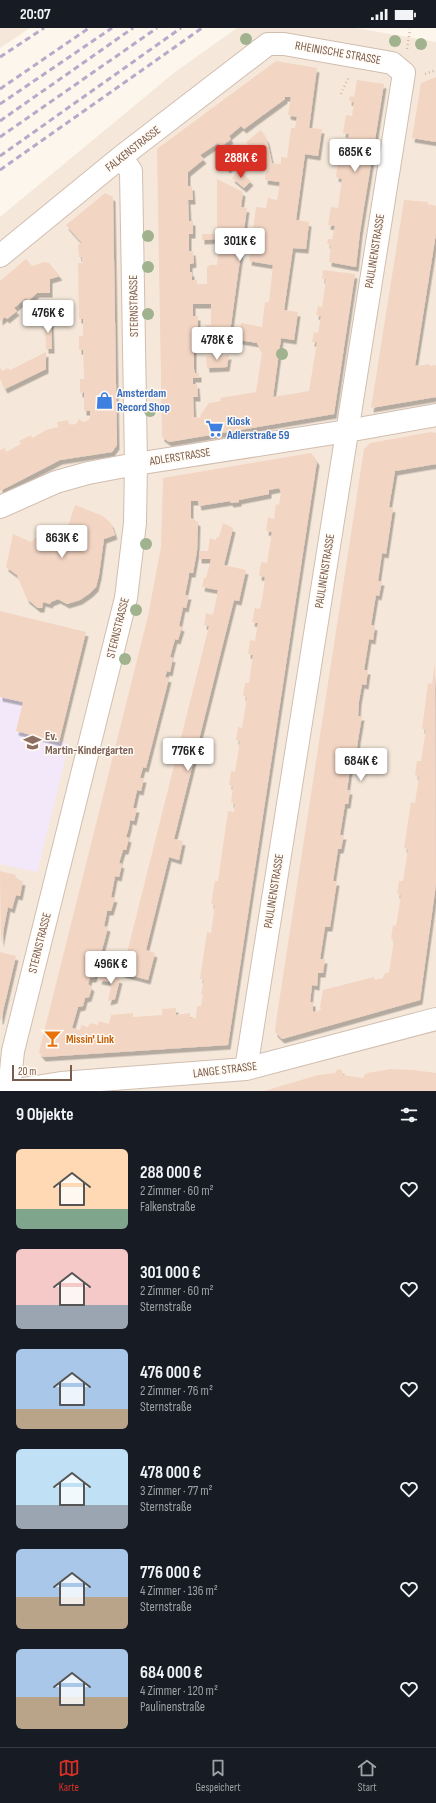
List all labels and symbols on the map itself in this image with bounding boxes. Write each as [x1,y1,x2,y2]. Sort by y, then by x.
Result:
street label: RHEINISCHE STRASSE [294,38,382,68]
street label: FALKENSTRASSE [102,123,164,175]
pin: 685K € [322,139,388,173]
pin: 288K € [208,145,274,179]
street label: PAULINENSTRASSE [362,213,388,289]
pin: 301K € [207,228,273,262]
street label: STERNSTRASSE [126,275,142,337]
pin: 476K € [15,300,81,334]
pin: 478K € [184,327,250,361]
place label: Amsterdam Record Shop [116,386,170,415]
shop icon: Amsterdam Record Shop [94,390,114,410]
place label: Kiosk Adlerstraße 59 [226,414,290,443]
supermarket icon: Kiosk Adlerstraße 59 [204,418,224,438]
street label: ADLERSTRASSE [147,445,212,469]
pin: 863K € [29,525,95,559]
street label: PAULINENSTRASSE [312,533,338,609]
street label: STERNSTRASSE [103,596,133,660]
place label: Ev. Martin-Kindergarten [45,729,133,758]
school or university icon: Ev. Martin-Kindergarten [22,733,42,753]
pin: 776K € [155,738,221,772]
pin: 684K € [328,748,394,782]
street label: PAULINENSTRASSE [261,853,287,929]
street label: STERNSTRASSE [25,911,55,975]
pin: 496K € [78,951,144,985]
bar icon: Missin' Link [43,1029,63,1049]
place label: Missin' Link [66,1032,114,1047]
street label: LANGE STRASSE [192,1059,258,1081]
scale bar [12,1063,72,1082]

